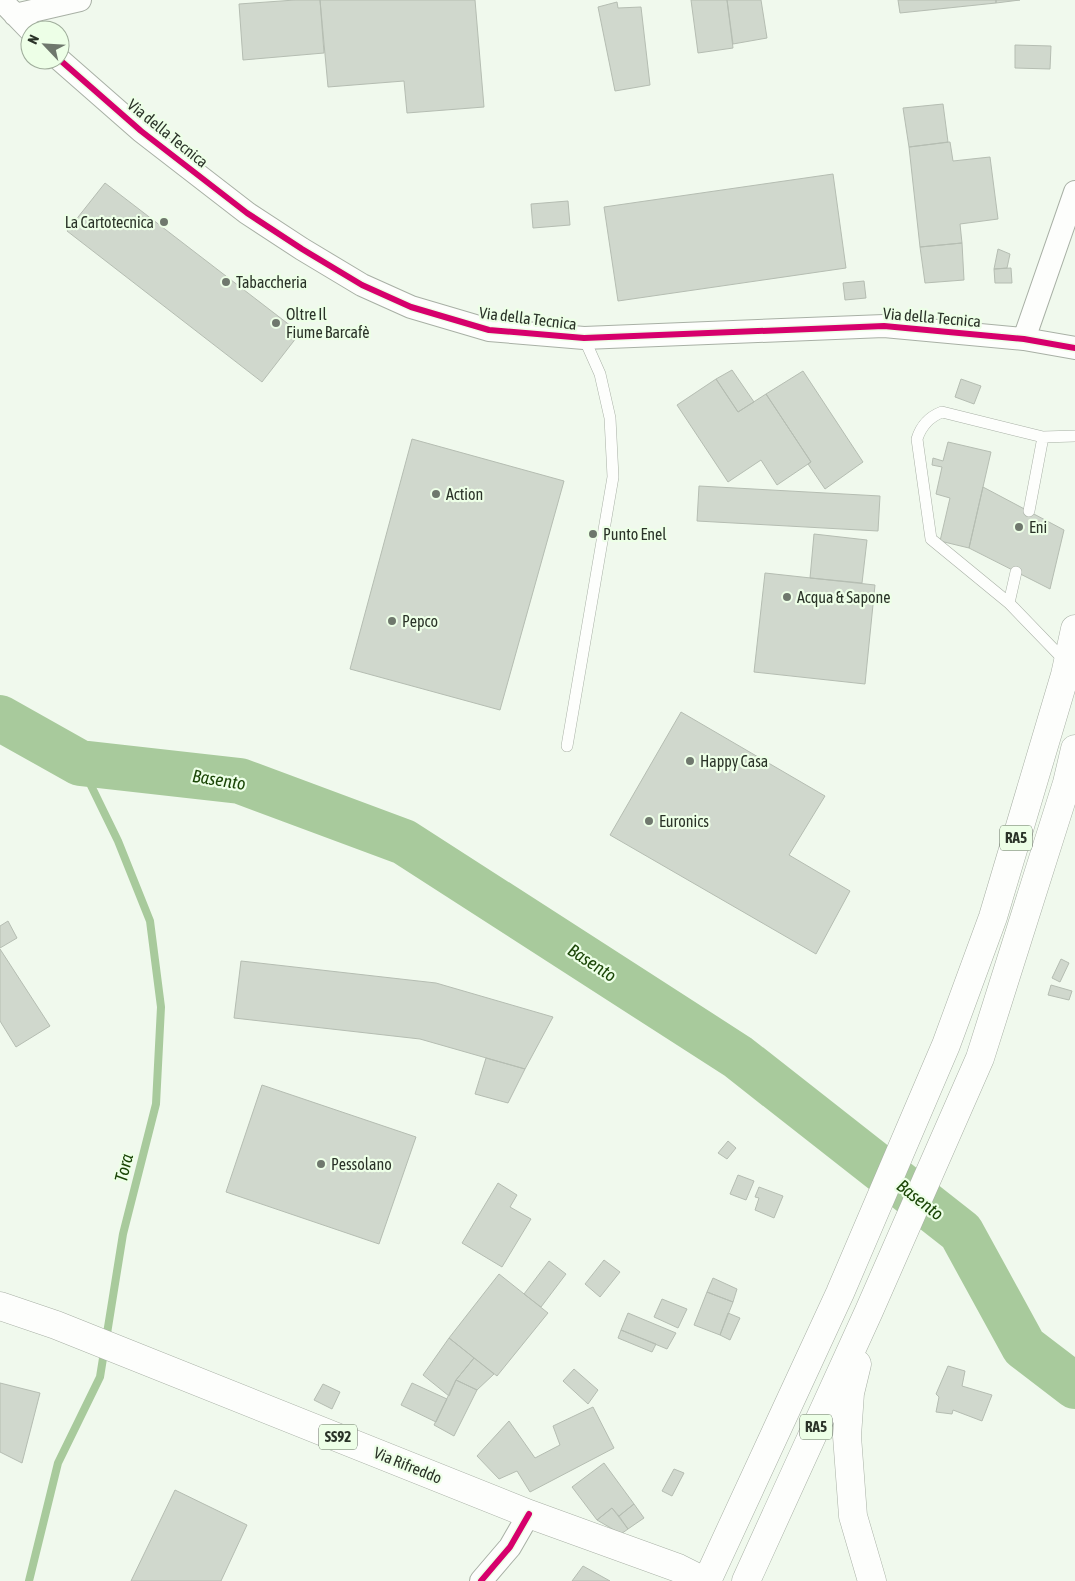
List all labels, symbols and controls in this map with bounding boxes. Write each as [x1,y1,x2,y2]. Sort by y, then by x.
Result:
north arrow [20,20,70,70]
text: N [24,32,42,47]
street label: Via della Tecnica [124,95,212,171]
place label: La Cartotecnica [65,213,154,231]
marker: La Cartotecnica [158,216,170,228]
place label: Tabaccheria [236,273,307,291]
marker: Tabaccheria [220,276,232,288]
street label: Via della Tecnica [478,303,578,333]
street label: Via della Tecnica [882,304,982,330]
place label: Oltre Il Fiume Barcafè [286,305,370,341]
marker: Oltre Il Fiume Barcafè [270,317,282,329]
place label: Action [446,485,483,503]
marker: Action [430,488,442,500]
place label: Eni [1029,518,1047,536]
marker: Eni [1013,521,1025,533]
place label: Punto Enel [603,525,667,543]
marker: Punto Enel [587,528,599,540]
place label: Acqua & Sapone [797,588,891,607]
marker: Acqua & Sapone [781,591,793,603]
place label: Pepco [402,612,438,631]
marker: Pepco [386,615,398,627]
place label: Happy Casa [700,752,768,771]
marker: Happy Casa [684,755,696,767]
water label: Basento [191,765,247,794]
place label: Euronics [659,812,709,830]
marker: Euronics [643,815,655,827]
road number: RA5 [1000,826,1032,850]
water label: Basento [564,939,620,986]
water label: Tora [110,1151,137,1184]
place label: Pessolano [331,1155,392,1173]
marker: Pessolano [315,1158,327,1170]
water label: Basento [893,1175,948,1224]
road number: RA5 [800,1414,832,1440]
road number: SS92 [319,1424,357,1450]
street label: Via Rifreddo [371,1443,445,1487]

